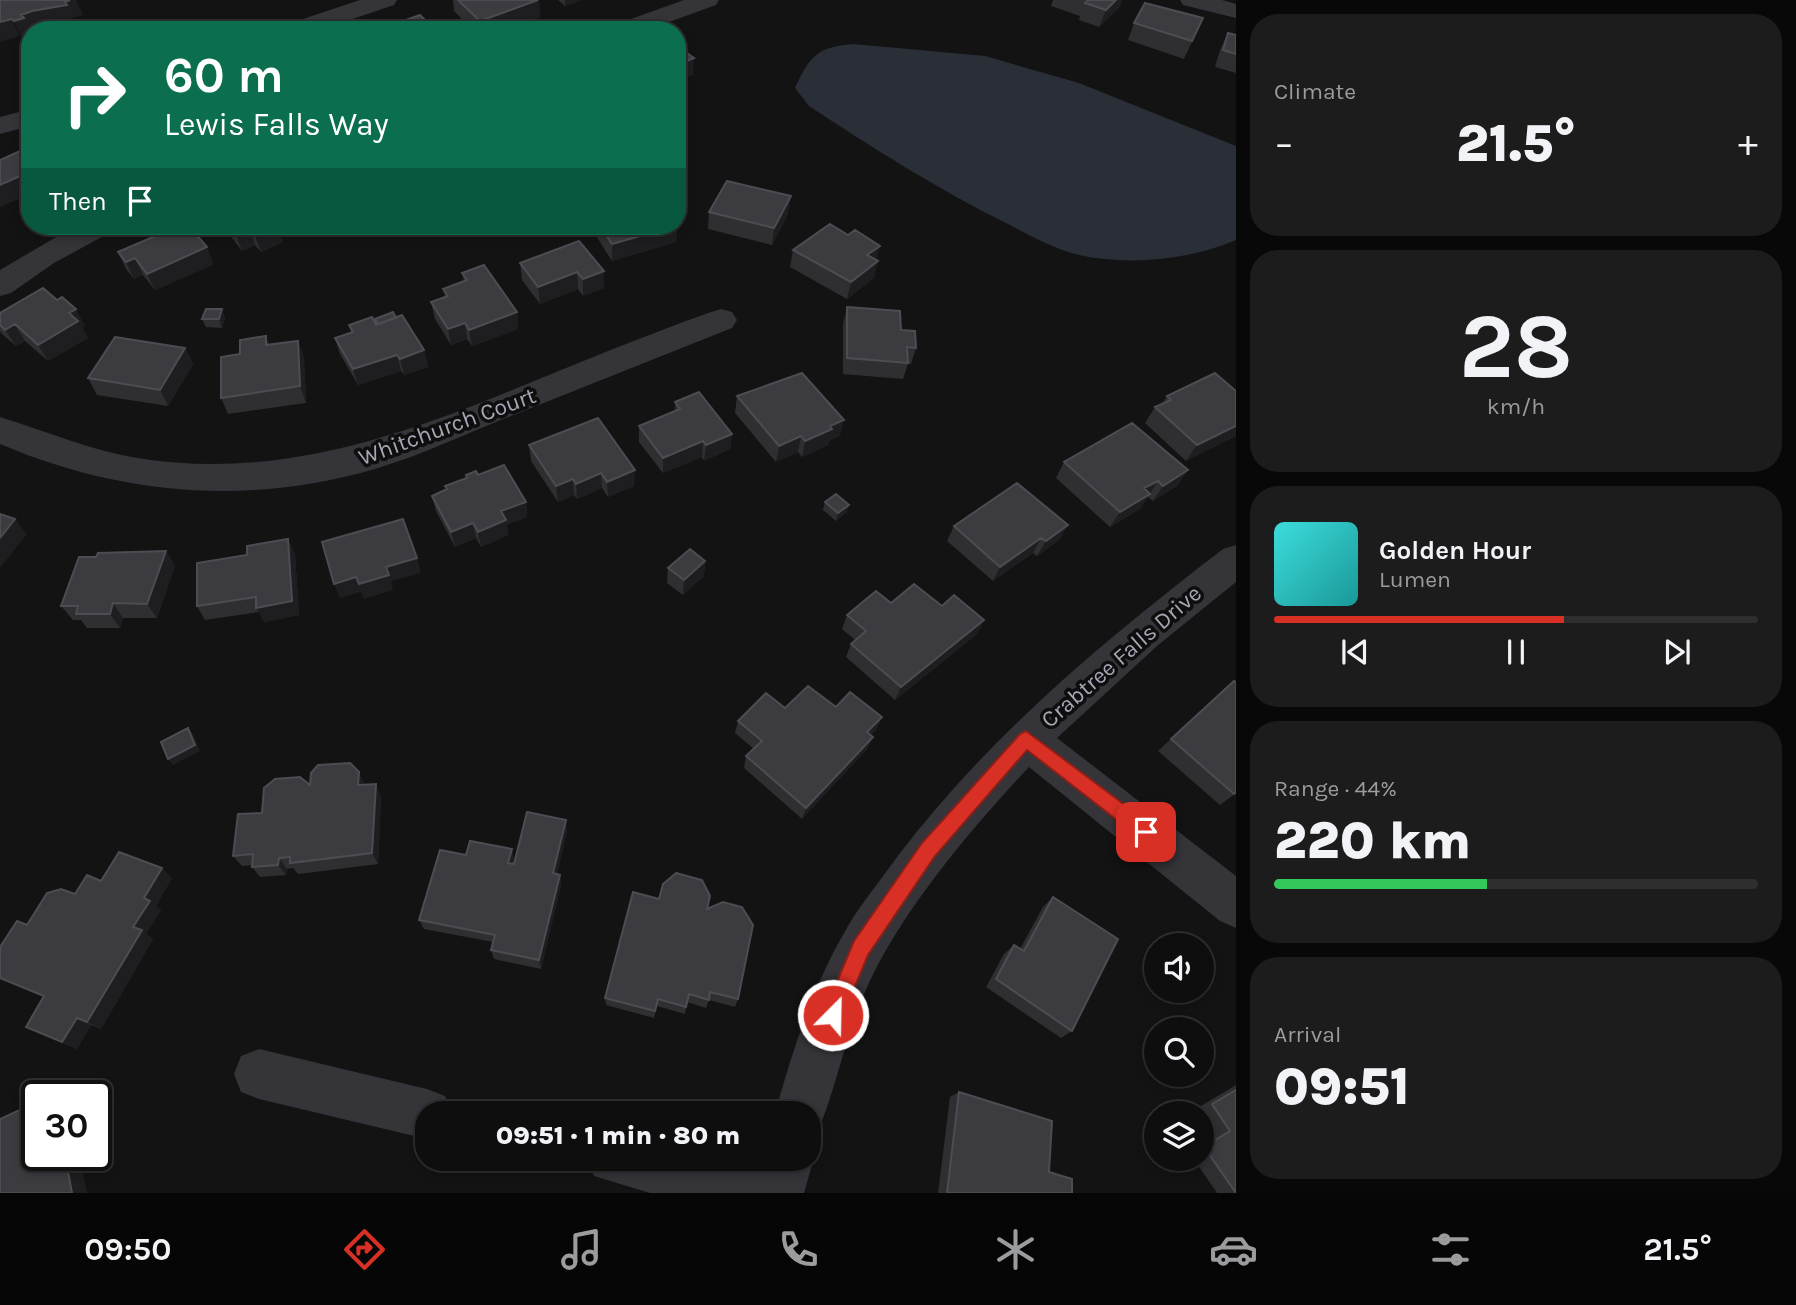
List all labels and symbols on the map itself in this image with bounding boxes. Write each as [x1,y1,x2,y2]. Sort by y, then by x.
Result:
street label: Whitchurch Court [355,382,540,471]
street label: Crabtree Falls Drive [1036,580,1207,733]
pin [1116,802,1176,862]
position arrow [796,978,870,1052]
speed limit sign: 30 [21,1080,112,1171]

